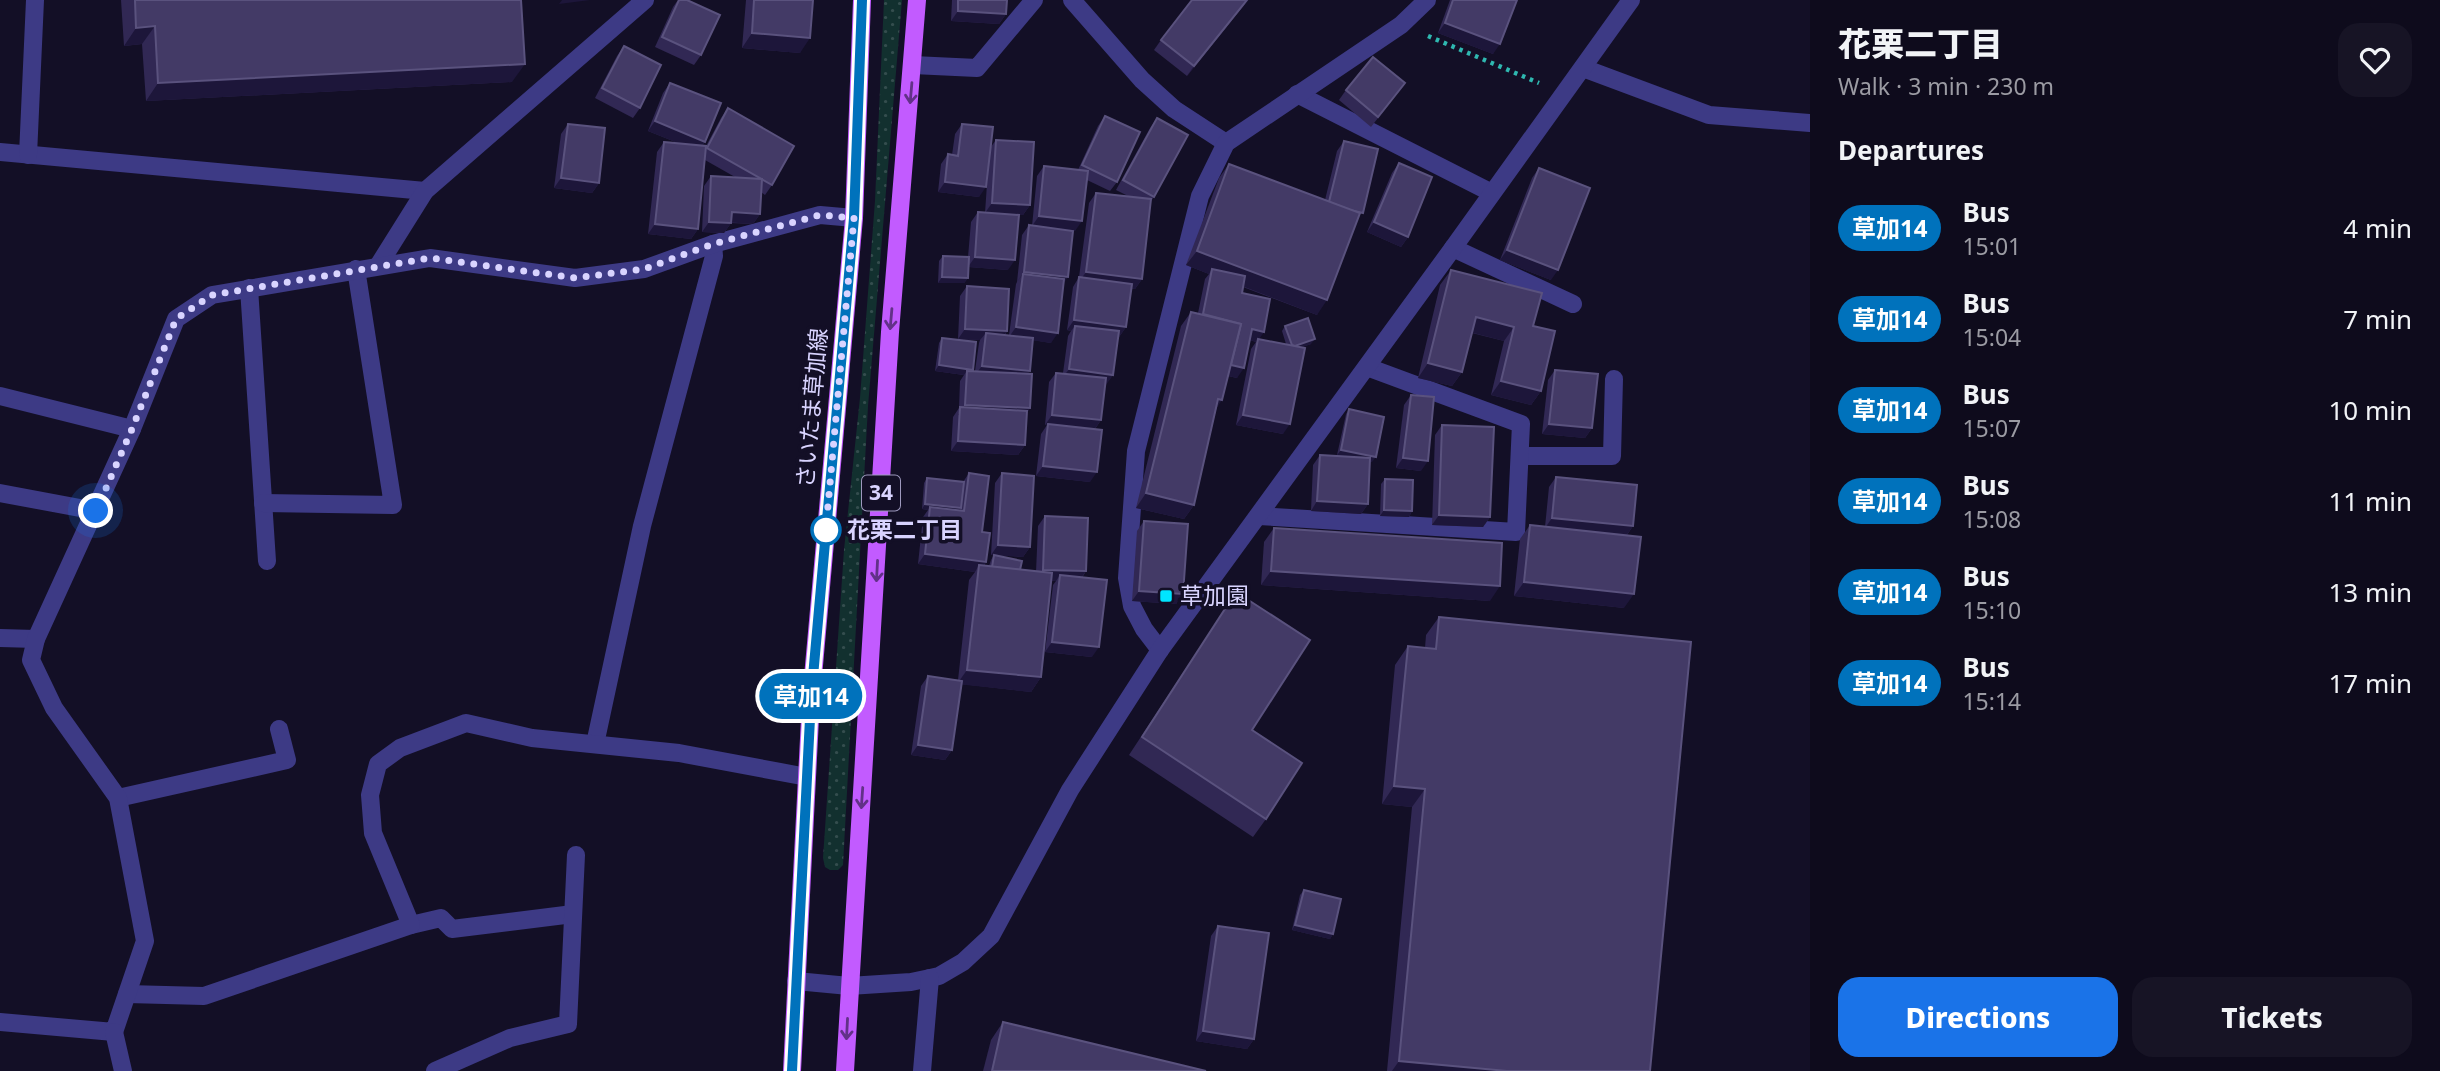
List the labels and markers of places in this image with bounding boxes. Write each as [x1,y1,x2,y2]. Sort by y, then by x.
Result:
place label: 花栗二丁目 [847,513,962,545]
marker: 花栗二丁目 [811,515,841,545]
place label: 草加園 [1180,579,1249,611]
marker: 草加園 [1158,588,1174,604]

